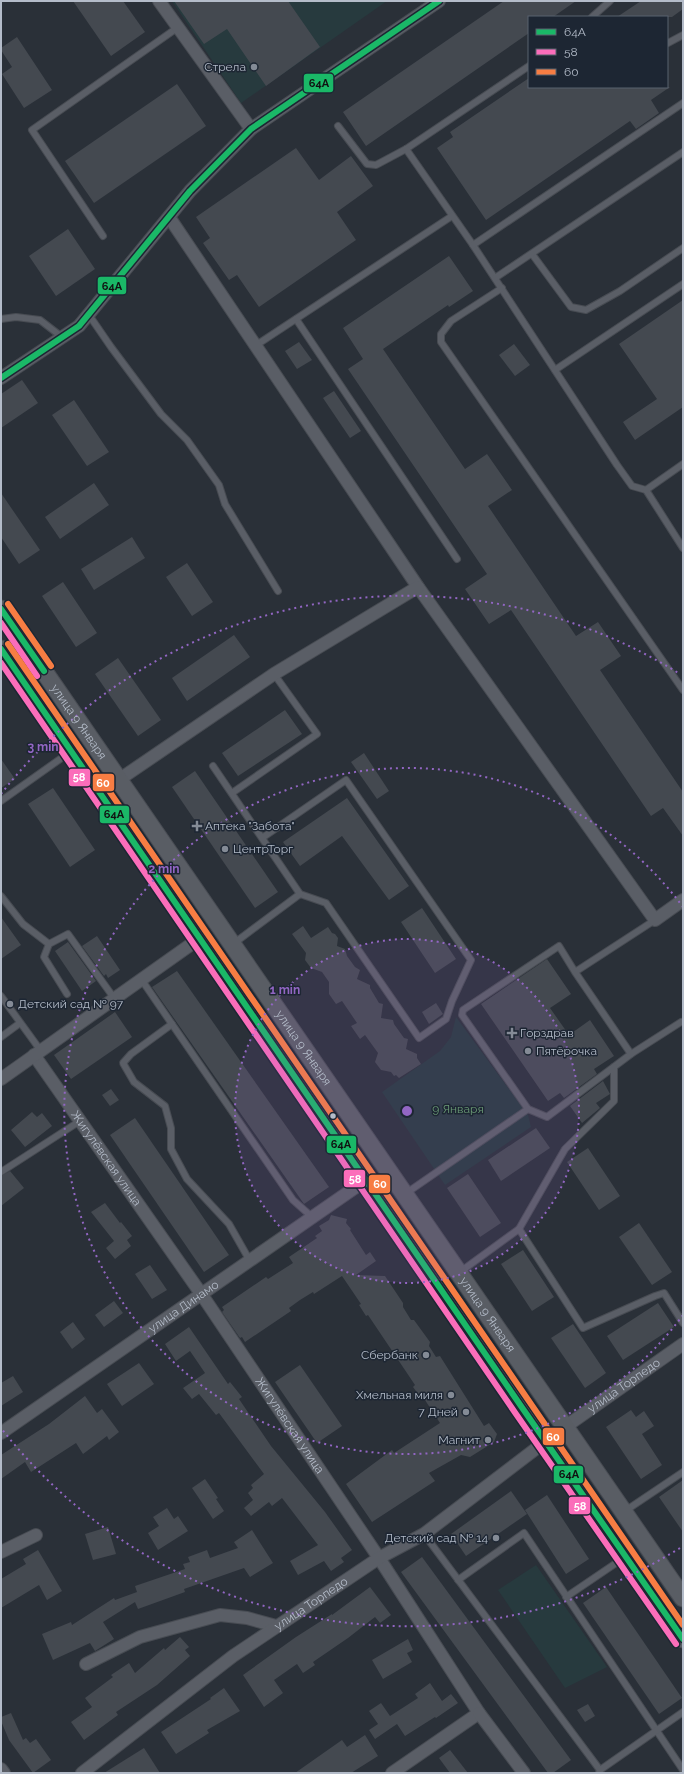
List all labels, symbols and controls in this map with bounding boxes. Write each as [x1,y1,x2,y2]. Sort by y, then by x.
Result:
legend [528,16,668,88]
text: 64А [564,25,586,39]
text: 58 [564,45,578,59]
place label: Стрела [204,60,246,74]
marker: Стрела [249,62,259,72]
text: 60 [564,65,579,79]
line badge: 64А [303,73,334,93]
text: 64А [309,77,330,90]
line badge: 64А [97,276,127,295]
text: 64А [102,280,123,293]
street label: улица 9 Января [48,681,110,762]
text: 3 min [27,740,59,754]
line badge: 58 [68,768,91,787]
text: 58 [73,771,86,784]
line badge: 60 [92,773,115,792]
text: 60 [96,777,110,790]
line badge: 64А [99,805,130,824]
text: 64А [104,808,125,821]
place label: Аптека "Забота" [205,819,295,833]
marker: Аптека "Забота" [192,821,202,831]
place label: ЦентрТорг [233,842,293,856]
marker: ЦентрТорг [220,844,230,854]
text: 2 min [148,862,180,876]
text: 1 min [270,983,300,997]
place label: Детский сад № 97 [18,997,124,1011]
marker: Детский сад № 97 [5,999,15,1009]
street label: улица 9 Января [273,1007,334,1088]
place label: Горздрав [520,1026,574,1040]
marker: Горздрав [507,1028,517,1038]
place label: Пятёрочка [536,1044,597,1058]
marker: Пятёрочка [523,1046,533,1056]
park label: 9 Января [432,1102,484,1116]
centre of rings [400,1104,414,1118]
street label: Жигулёвская улица [68,1108,144,1209]
unlabelled marker [328,1111,338,1121]
line badge: 64А [326,1135,357,1154]
text: 64А [331,1138,352,1151]
line badge: 58 [343,1169,366,1188]
text: 58 [349,1173,362,1186]
line badge: 60 [368,1174,391,1194]
text: 60 [373,1178,387,1191]
street label: улица 9 Января [457,1274,518,1355]
street label: улица Динамо [146,1277,221,1336]
place label: Сбербанк [361,1348,418,1362]
marker: Сбербанк [421,1350,431,1360]
street label: улица Торпедо [585,1355,663,1416]
street label: Жигулёвская улица [252,1375,327,1476]
place label: Хмельная миля [356,1388,443,1402]
marker: Хмельная миля [446,1390,456,1400]
place label: 7 Дней [418,1405,458,1419]
marker: 7 Дней [461,1407,471,1417]
line badge: 60 [542,1427,565,1446]
text: 60 [546,1431,560,1444]
place label: Магнит [438,1433,480,1447]
marker: Магнит [483,1435,493,1445]
line badge: 64А [553,1465,584,1484]
text: 64А [559,1468,580,1481]
line badge: 58 [568,1496,591,1515]
text: 58 [574,1500,587,1513]
place label: Детский сад № 14 [385,1531,488,1545]
marker: Детский сад № 14 [491,1533,501,1543]
street label: улица Торпедо [272,1574,350,1633]

